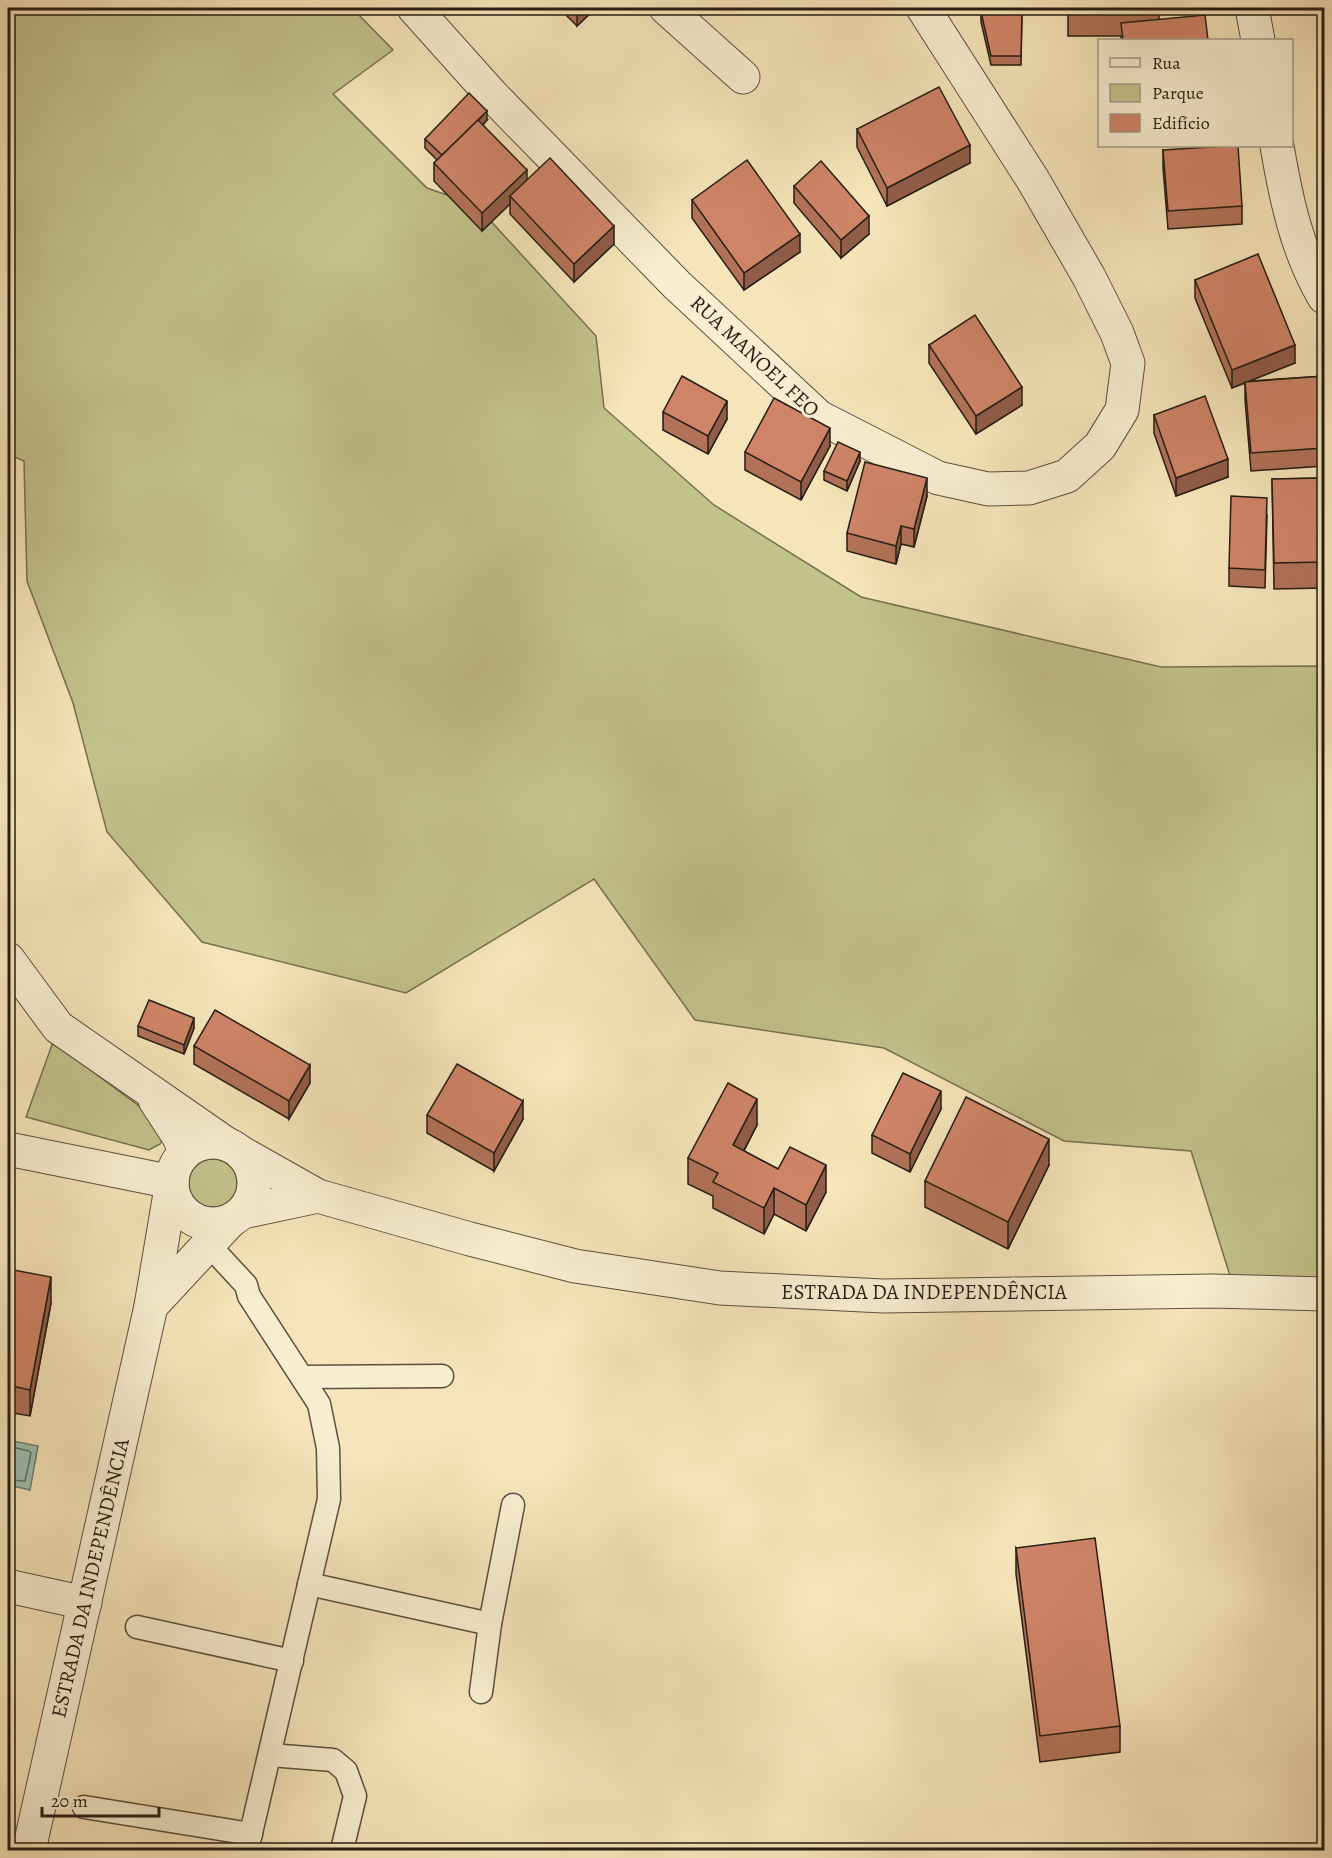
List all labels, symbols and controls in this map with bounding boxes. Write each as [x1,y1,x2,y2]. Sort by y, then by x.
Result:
legend [1098,39,1293,147]
text: Rua [1152,51,1181,75]
text: Parque [1152,81,1204,105]
text: Edifício [1152,111,1210,135]
street label: RUA MANOEL FEO [684,289,826,423]
street label: ESTRADA DA INDEPENDÊNCIA [781,1278,1068,1306]
street label: ESTRADA DA INDEPENDÊNCIA [44,1435,136,1721]
scale bar [42,1780,159,1818]
text: 20 m [51,1789,88,1813]

